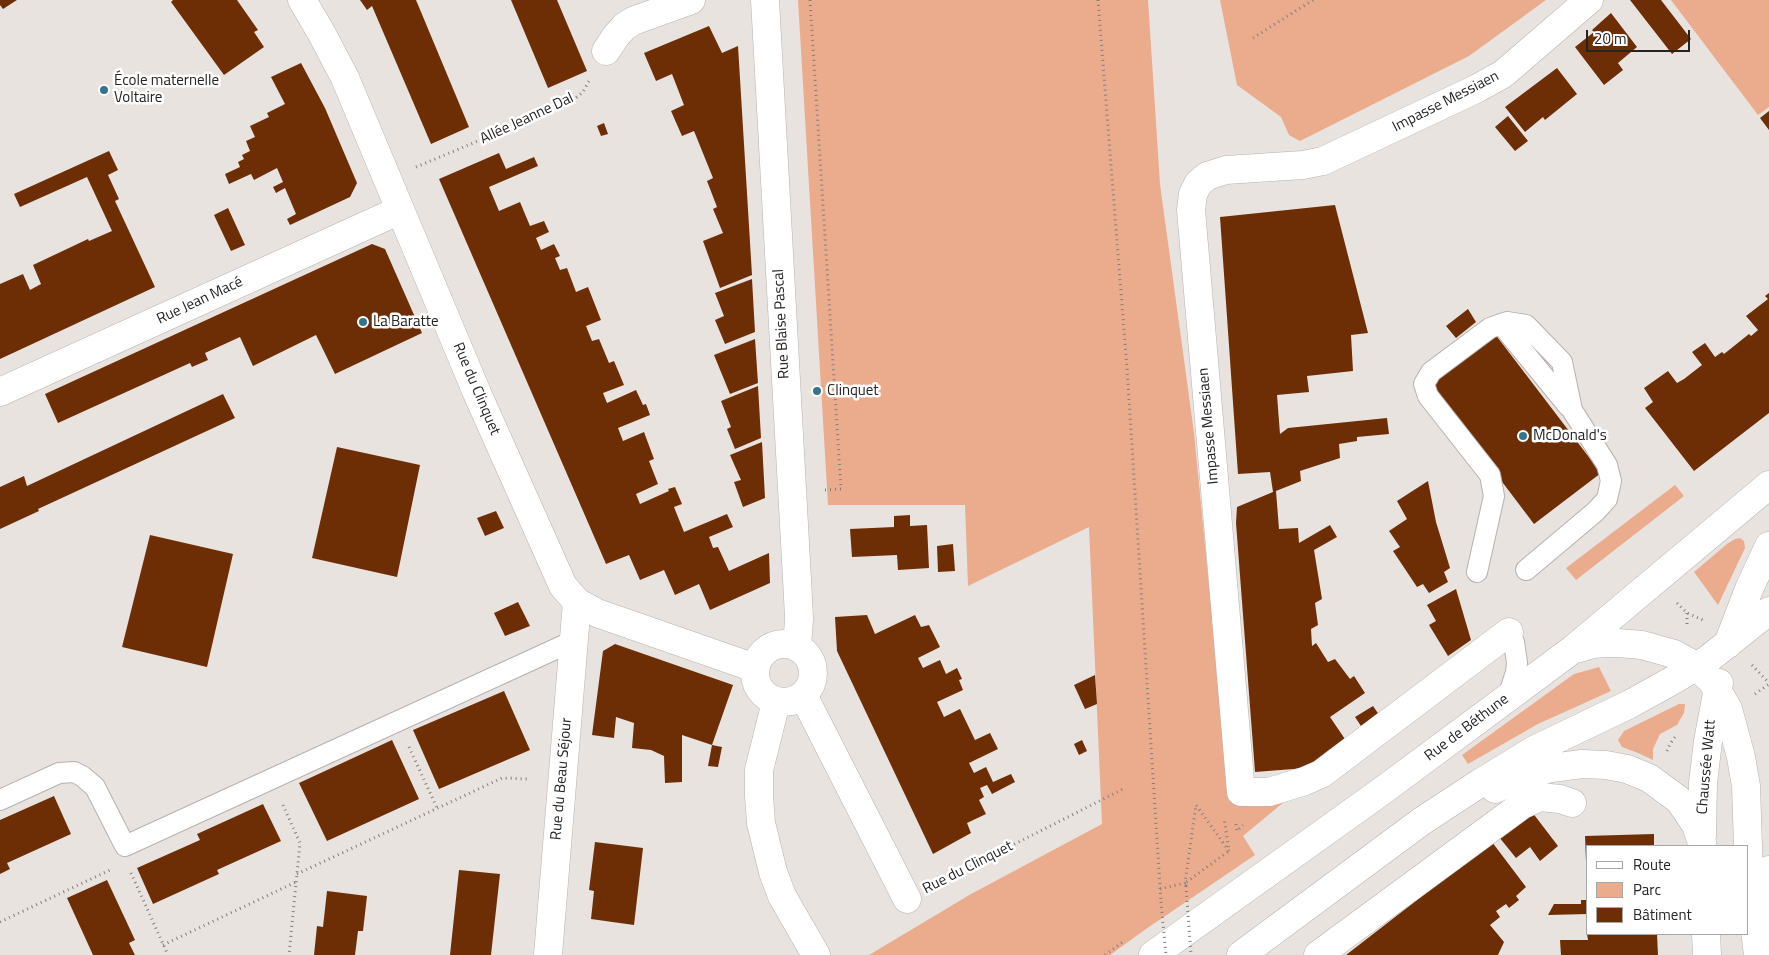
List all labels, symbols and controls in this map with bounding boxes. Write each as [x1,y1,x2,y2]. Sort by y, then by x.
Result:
scale bar [1589,20,1693,52]
text: 20 m [1594,27,1627,50]
street label: Impasse Messiaen [1390,67,1502,137]
place label: École maternelle Voltaire [114,72,219,107]
marker: École maternelle Voltaire [98,84,110,96]
street label: Allée Jeanne Dal [477,89,577,149]
street label: Rue Blaise Pascal [770,268,794,380]
street label: Rue Jean Macé [154,273,246,329]
place label: La Baratte [373,313,439,331]
marker: La Baratte [357,316,369,328]
street label: Rue du Clinquet [448,340,504,438]
street label: Impasse Messiaen [1195,367,1223,485]
place label: Clinquet [827,382,879,400]
marker: Clinquet [811,385,823,397]
place label: McDonald's [1533,427,1607,445]
marker: McDonald's [1517,430,1529,442]
street label: Rue de Béthune [1421,691,1513,765]
street label: Rue du Beau Séjour [548,717,576,841]
street label: Chaussée Watt [1694,719,1720,815]
street label: Rue du Clinquet [920,838,1016,898]
legend [1586,845,1749,935]
text: Route [1633,853,1671,876]
text: Parc [1633,878,1661,901]
text: Bâtiment [1633,903,1692,926]

